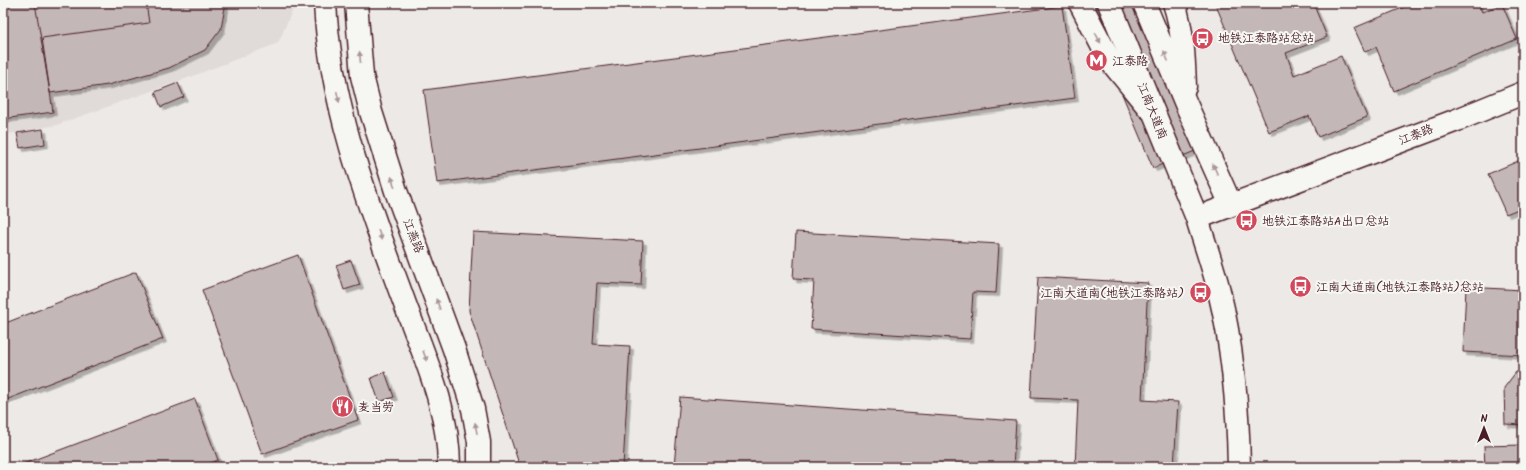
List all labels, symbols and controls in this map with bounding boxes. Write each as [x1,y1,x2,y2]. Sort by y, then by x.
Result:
bus stop icon: 地铁江泰路站总站 [1190,25,1216,51]
place label: 地铁江泰路站总站 [1218,29,1314,48]
one-way arrow [1095,32,1101,43]
metro station icon: 江泰路 [1083,48,1109,74]
one-way arrow [1163,50,1169,61]
one-way arrow [357,51,363,63]
place label: 江泰路 [1112,52,1148,71]
street label: 江南大道南 [1132,80,1172,142]
one-way arrow [335,91,341,103]
street label: 江泰路 [1396,120,1436,150]
one-way arrow [1212,164,1218,175]
one-way arrow [390,176,396,188]
bus stop icon: 地铁江泰路站A出口总站 [1234,208,1260,234]
place label: 地铁江泰路站A出口总站 [1262,212,1389,231]
street label: 江燕路 [398,216,428,256]
one-way arrow [377,229,383,241]
bus stop icon: 江南大道南(地铁江泰路站)总站 [1288,274,1314,300]
place label: 江南大道南(地铁江泰路站)总站 [1316,278,1484,297]
bus stop icon: 江南大道南(地铁江泰路站) [1187,280,1213,306]
place label: 江南大道南(地铁江泰路站) [1040,284,1184,303]
one-way arrow [435,298,441,310]
one-way arrow [423,351,429,363]
restaurant icon: 麦当劳 [329,394,355,420]
place label: 麦当劳 [358,398,394,417]
north arrow [1464,408,1504,448]
text: N [1481,410,1488,428]
one-way arrow [473,422,479,434]

